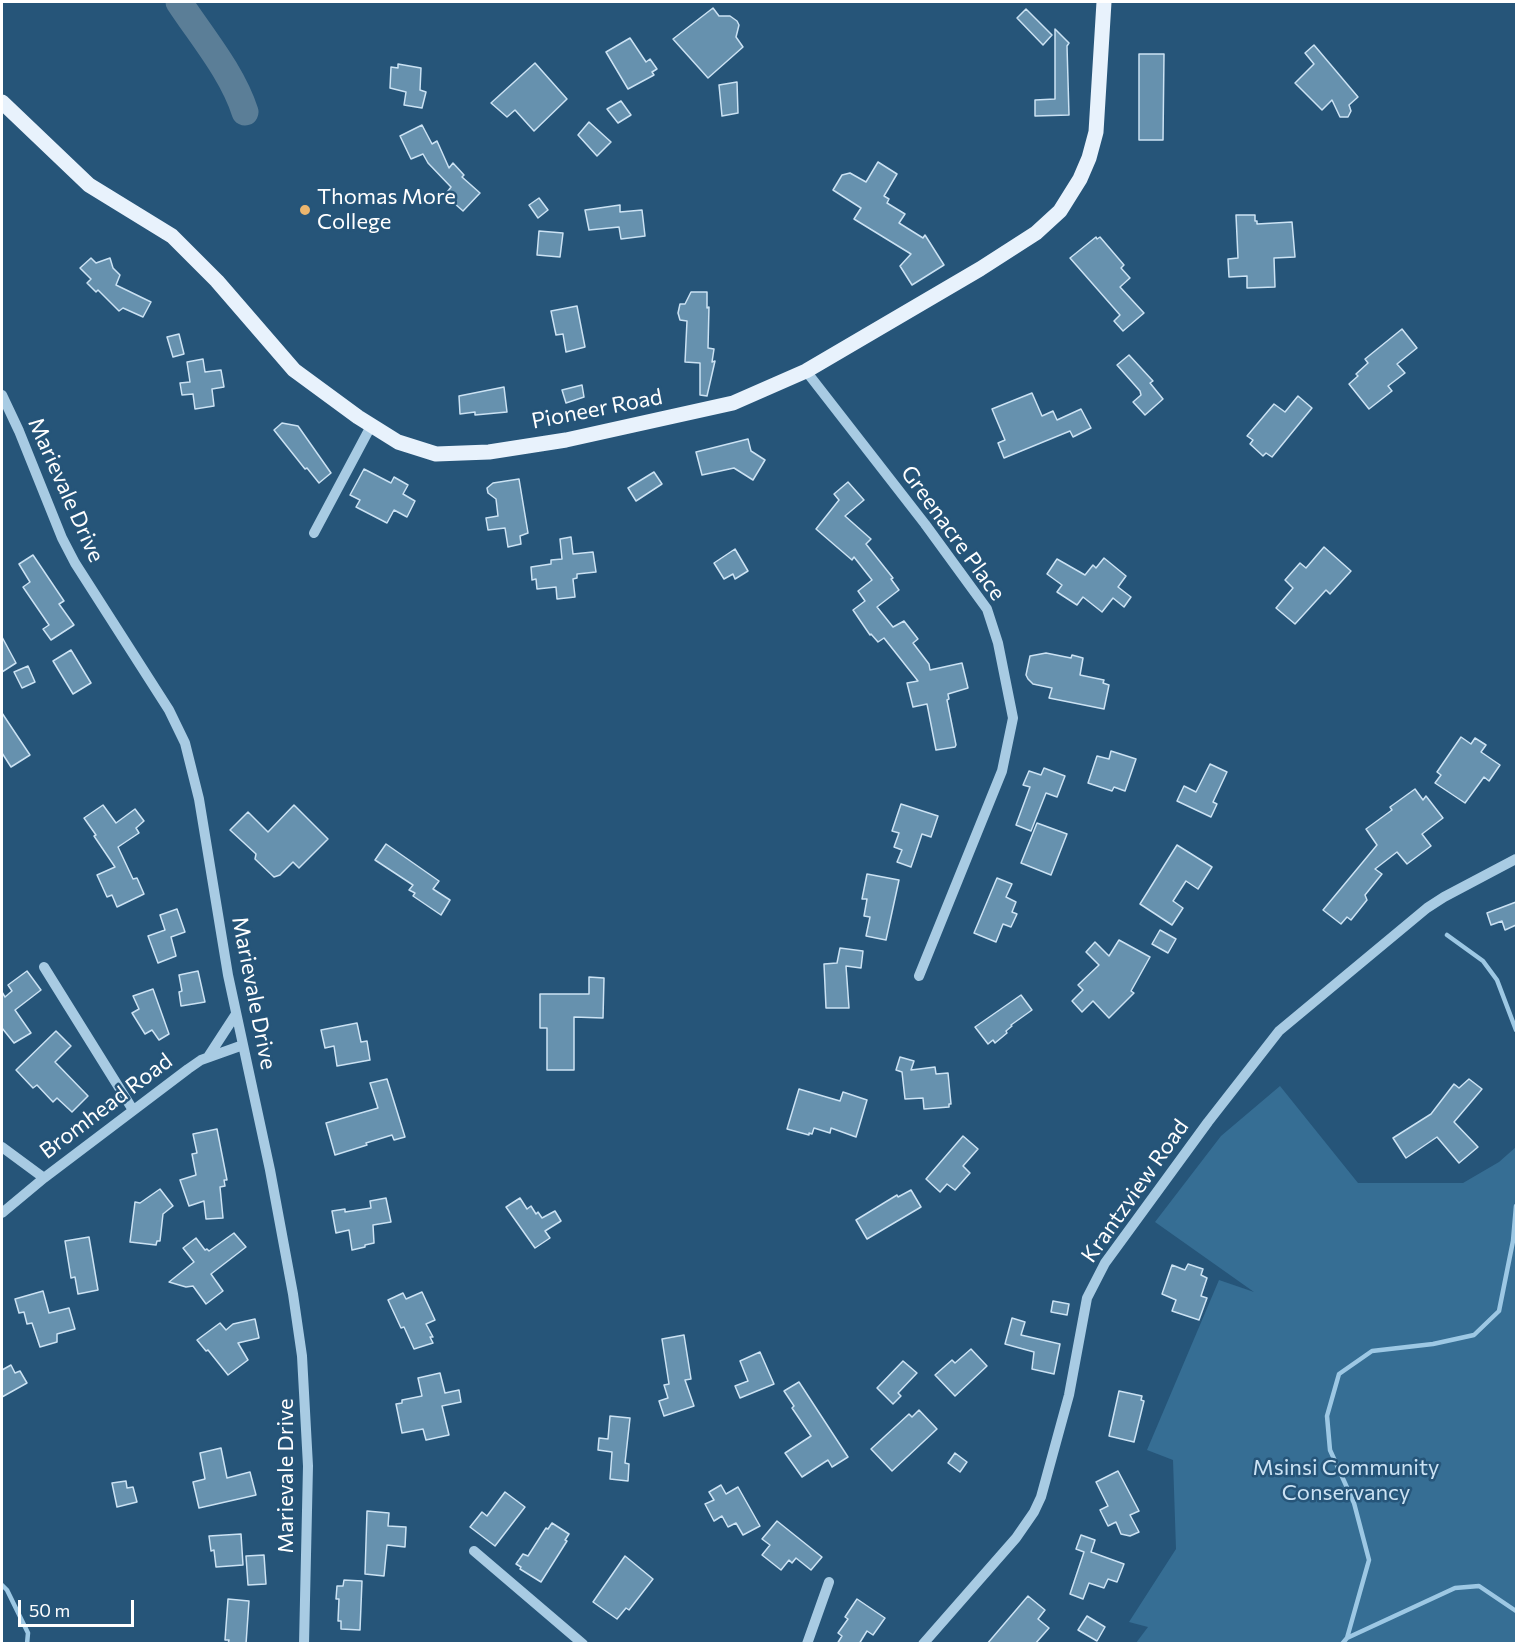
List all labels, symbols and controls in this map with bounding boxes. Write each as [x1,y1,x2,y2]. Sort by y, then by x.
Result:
place label: Thomas More College [317,184,456,236]
marker: Thomas More College [298,203,312,217]
street label: Pioneer Road [529,383,665,435]
street label: Marievale Drive [22,414,110,566]
street label: Greenacre Place [895,460,1011,606]
street label: Marievale Drive [226,914,282,1072]
street label: Bromhead Road [35,1048,177,1164]
street label: Krantzview Road [1076,1114,1194,1268]
street label: Marievale Drive [273,1398,299,1554]
park label: Msinsi Community Conservancy [1253,1455,1439,1506]
scale bar [21,1588,136,1626]
text: 50 m [29,1599,70,1621]

